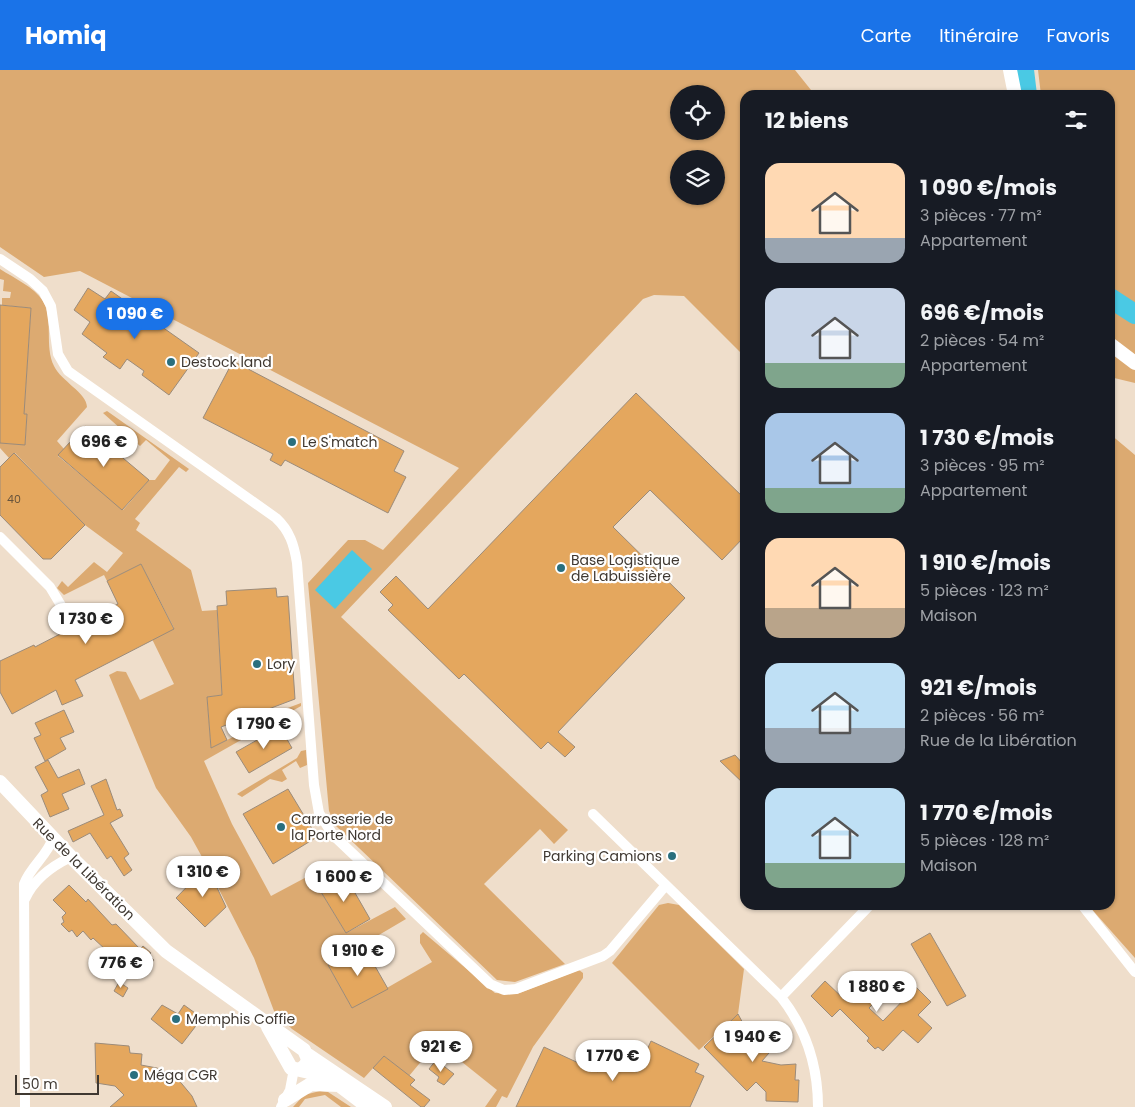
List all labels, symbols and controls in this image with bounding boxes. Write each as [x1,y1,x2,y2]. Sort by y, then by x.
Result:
text: Homiq [25,19,107,52]
text: Carte [861,23,911,48]
text: Itinéraire [939,23,1019,48]
text: Favoris [1047,23,1110,48]
map controls [670,85,725,205]
button: locate [670,85,725,140]
text: 12 biens [765,106,849,135]
icon: filters [1062,106,1090,134]
button: layers [670,150,725,205]
text: 1 090 €/mois [920,173,1057,202]
icon: home [805,183,865,243]
text: 3 pièces · 77 m² [920,204,1042,227]
text: Appartement [920,229,1027,252]
pin: 1 090 € [89,298,181,340]
text: 696 €/mois [920,298,1044,327]
text: 1 090 € [107,302,163,325]
icon: home [805,308,865,368]
text: 2 pièces · 54 m² [920,329,1044,352]
place label: Destock land [181,352,272,372]
text: Appartement [920,354,1027,377]
marker: Destock land [165,356,177,368]
text: 1 730 €/mois [920,423,1054,452]
pin: 696 € [69,426,139,468]
text: 696 € [81,430,127,453]
place label: Le S'match [302,432,377,452]
icon: home [805,433,865,493]
marker: Le S'match [286,436,298,448]
text: 3 pièces · 95 m² [920,454,1044,477]
text: Appartement [920,479,1027,502]
house number: 40 [7,491,21,507]
text: 1 910 €/mois [920,548,1051,577]
place label: Base Logistique de Labuissière [571,550,680,586]
icon: home [805,558,865,618]
marker: Base Logistique de Labuissière [555,562,567,574]
text: 5 pièces · 123 m² [920,579,1049,602]
pin: 1 730 € [40,602,132,645]
text: Maison [920,604,977,627]
text: 1 730 € [59,607,113,630]
place label: Lory [267,654,295,674]
marker: Lory [251,658,263,670]
text: 921 €/mois [920,673,1037,702]
icon: home [805,683,865,743]
text: 2 pièces · 56 m² [920,704,1044,727]
pin: 1 790 € [218,708,310,750]
text: 1 790 € [237,712,291,735]
text: Rue de la Libération [920,729,1077,752]
text: 1 770 €/mois [920,798,1053,827]
icon: home [805,808,865,868]
place label: Carrosserie de la Porte Nord [291,809,394,845]
street label: Rue de la Libération [28,813,140,925]
marker: Carrosserie de la Porte Nord [275,821,287,833]
text: 5 pièces · 128 m² [920,829,1049,852]
place label: Parking Camions [543,846,662,866]
marker: Parking Camions [666,850,678,862]
text: Maison [920,854,977,877]
pin: 1 310 € [157,856,249,898]
text: 1 310 € [177,860,229,883]
pin: 1 600 € [298,860,390,903]
text: 1 600 € [316,865,372,888]
pin: 1 910 € [312,934,404,977]
text: 1 910 € [332,939,384,962]
pin: 776 € [86,946,156,989]
text: 776 € [99,951,143,974]
pin: 1 880 € [831,970,923,1013]
text: 1 880 € [849,975,905,998]
place label: Memphis Coffie [186,1009,295,1029]
marker: Memphis Coffie [170,1013,182,1025]
pin: 1 940 € [707,1020,799,1063]
text: 1 940 € [725,1025,781,1048]
pin: 921 € [406,1030,476,1073]
text: 921 € [420,1035,462,1058]
pin: 1 770 € [567,1040,659,1082]
text: 1 770 € [586,1044,640,1067]
place label: Méga CGR [144,1065,218,1085]
marker: Méga CGR [128,1069,140,1081]
scale bar [15,1072,99,1095]
text: 50 m [22,1074,58,1094]

